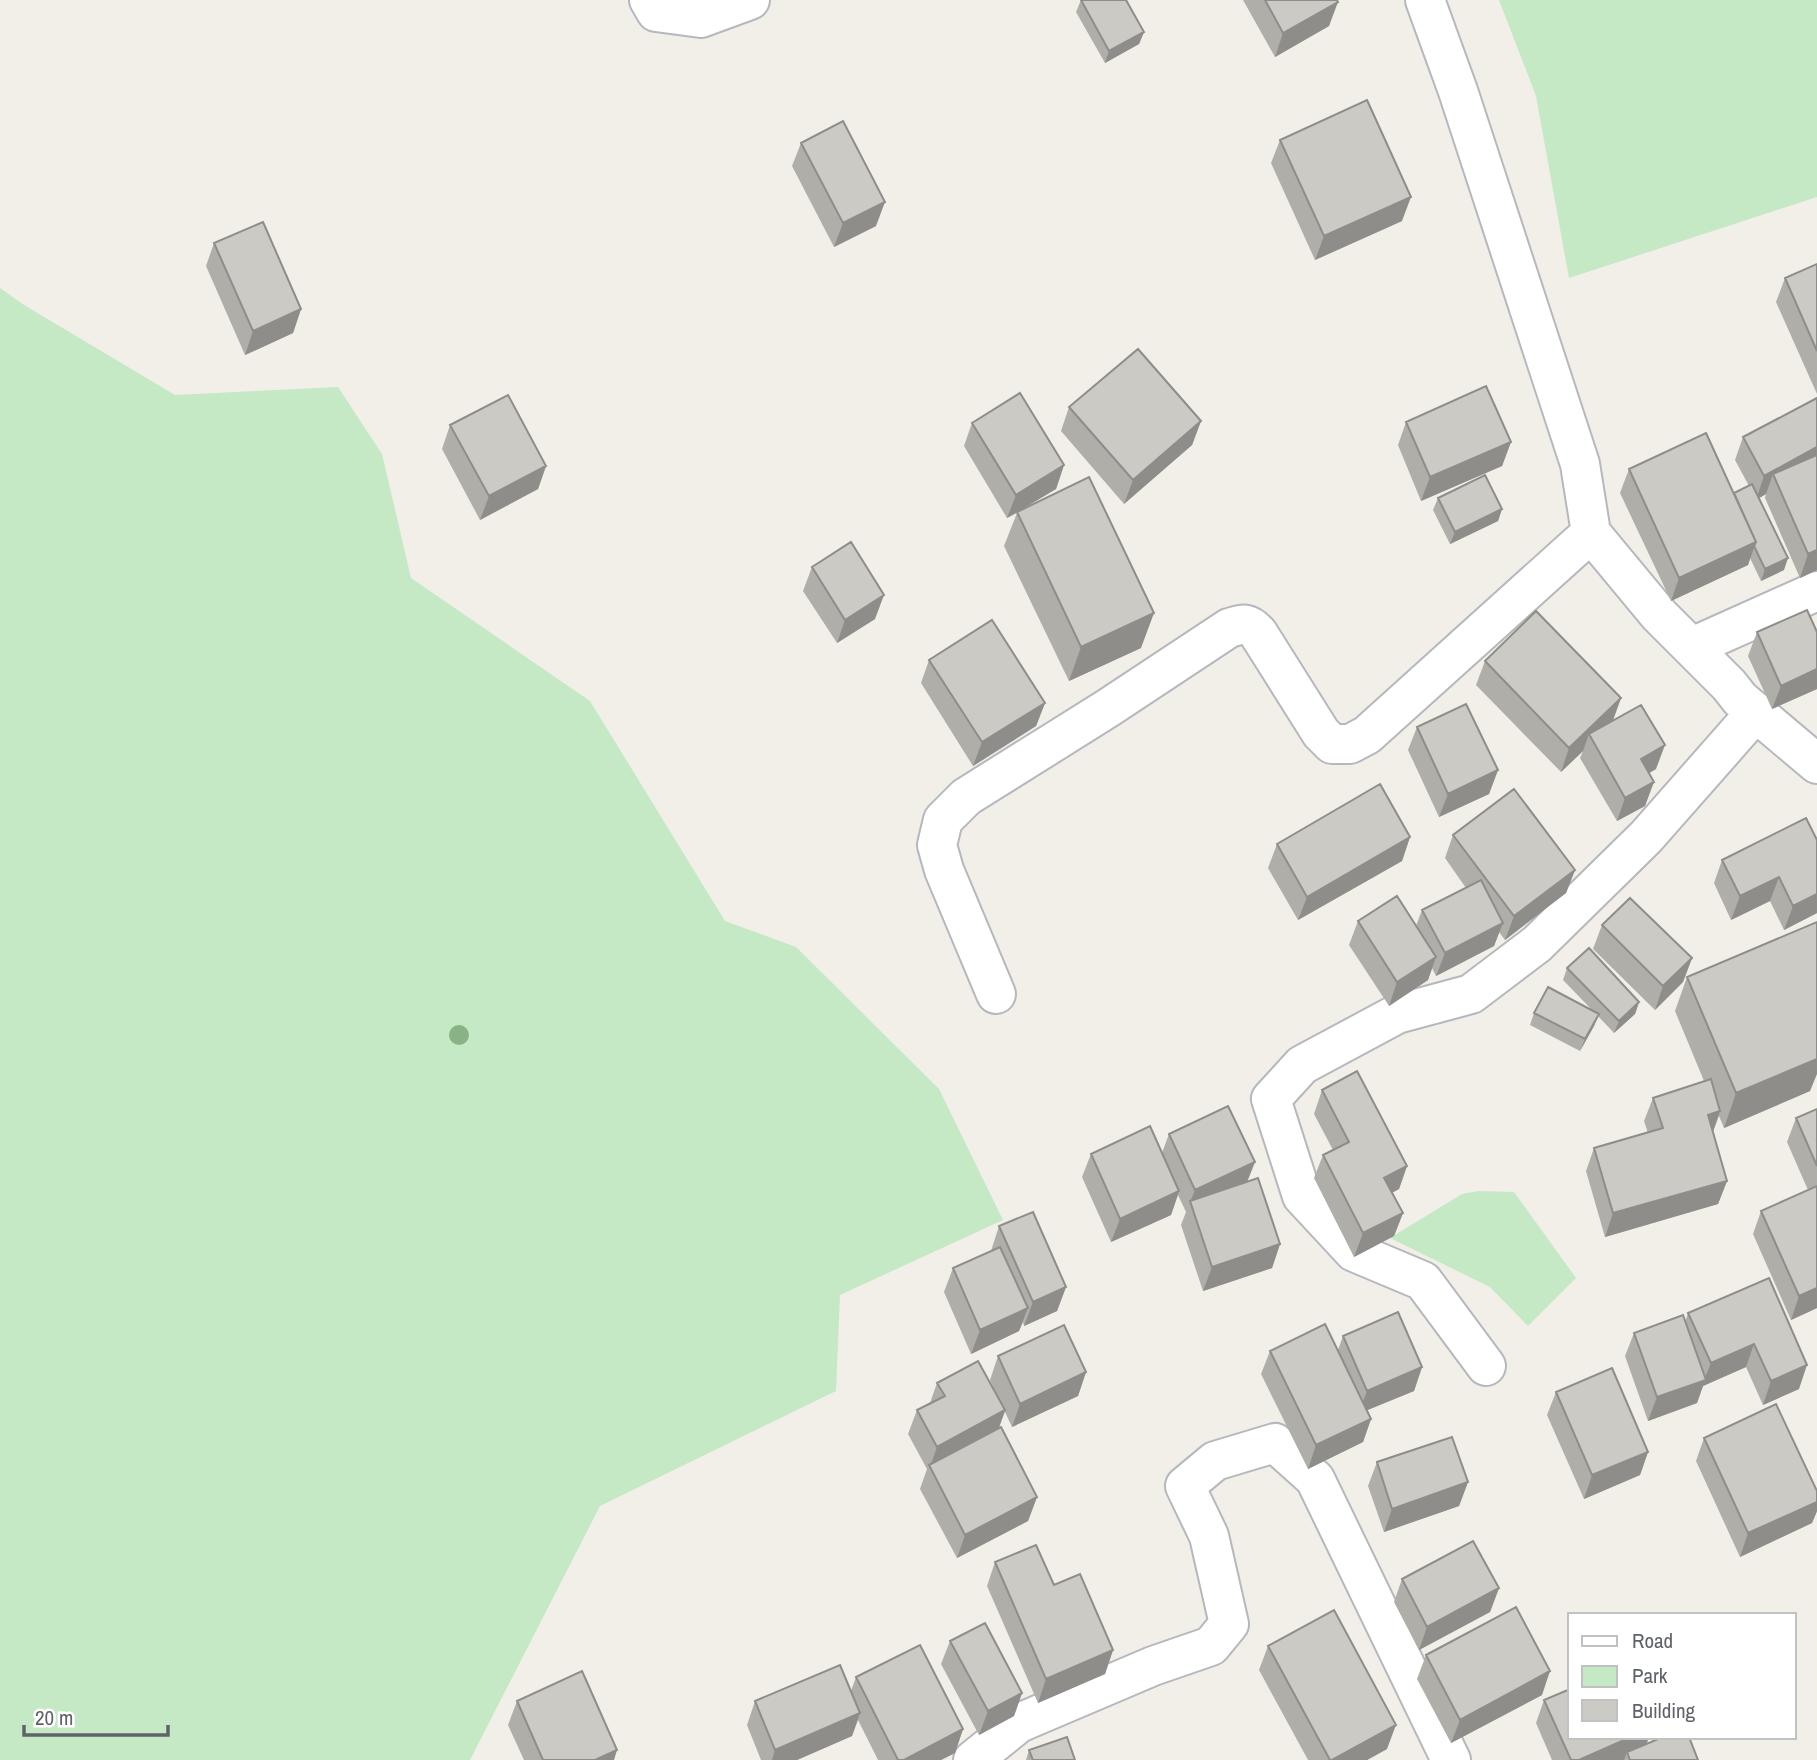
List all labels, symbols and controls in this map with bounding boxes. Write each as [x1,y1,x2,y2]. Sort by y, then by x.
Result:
legend [1568,1613,1796,1739]
text: Road [1632,1626,1673,1655]
text: Park [1632,1661,1668,1690]
scale bar [24,1694,168,1738]
text: Building [1632,1696,1696,1725]
text: 20 m [35,1703,73,1732]

